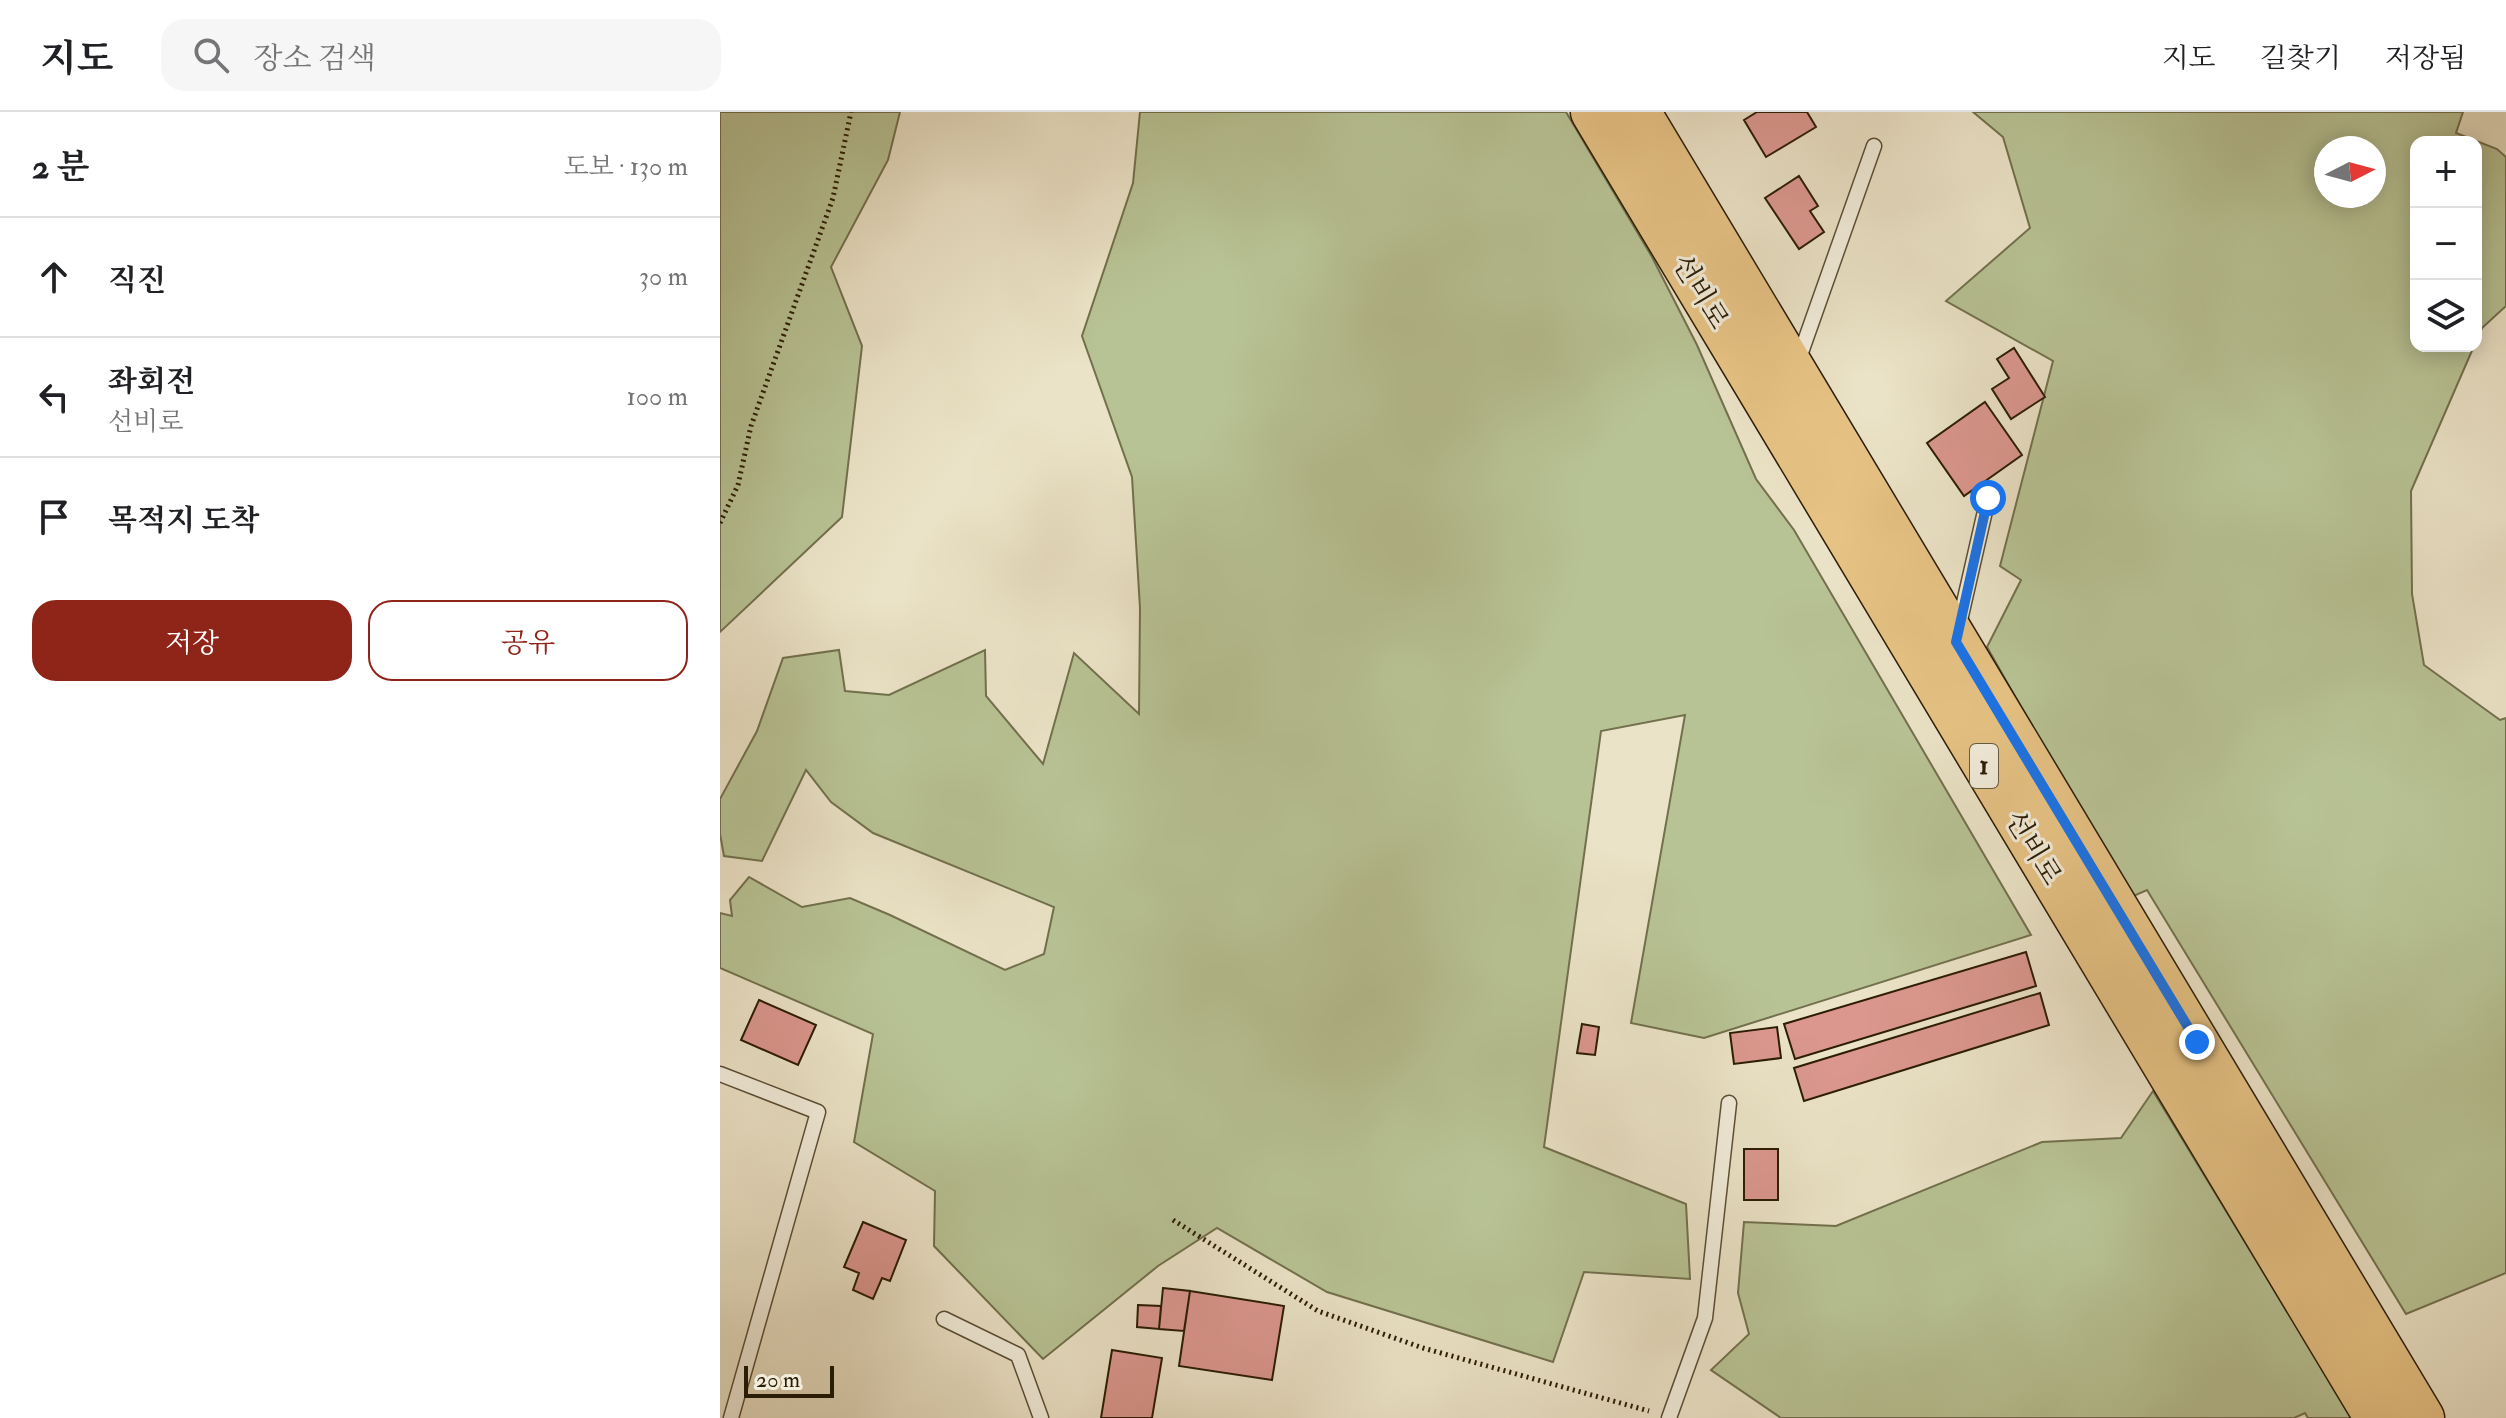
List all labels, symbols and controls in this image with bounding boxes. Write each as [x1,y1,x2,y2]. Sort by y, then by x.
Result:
search box [161,19,721,91]
icon: search [189,33,233,77]
text: 지도 [40,35,113,83]
text: 장소 검색 [253,40,376,77]
text: 지도 [2162,41,2216,76]
text: 길찾기 [2260,41,2341,76]
text: 저장됨 [2385,41,2466,76]
north arrow [2314,136,2386,208]
map controls [2410,136,2482,352]
button: + [2410,136,2482,208]
text: 2 분 [32,146,89,189]
text: 도보 · 130 m [563,151,688,183]
button: − [2410,208,2482,280]
street label: 선비로 [1664,248,1736,336]
icon: ahead [32,255,76,299]
text: 30 m [639,261,688,293]
text: 직진 [108,262,166,299]
button: layers [2410,280,2482,352]
text: 좌회전 [108,363,195,400]
icon: left [32,375,76,419]
text: 100 m [627,381,688,413]
text: 선비로 [108,406,183,438]
route start [1970,480,2006,516]
icon: arrive [32,495,76,539]
text: 목적지 도착 [108,502,259,539]
button: 저장 [32,600,352,681]
button: 공유 [368,600,688,681]
road number: 1 [1970,744,1998,788]
street label: 선비로 [1997,804,2069,892]
route end [2179,1024,2215,1060]
scale bar [744,1362,834,1398]
text: 20 m [756,1366,800,1394]

